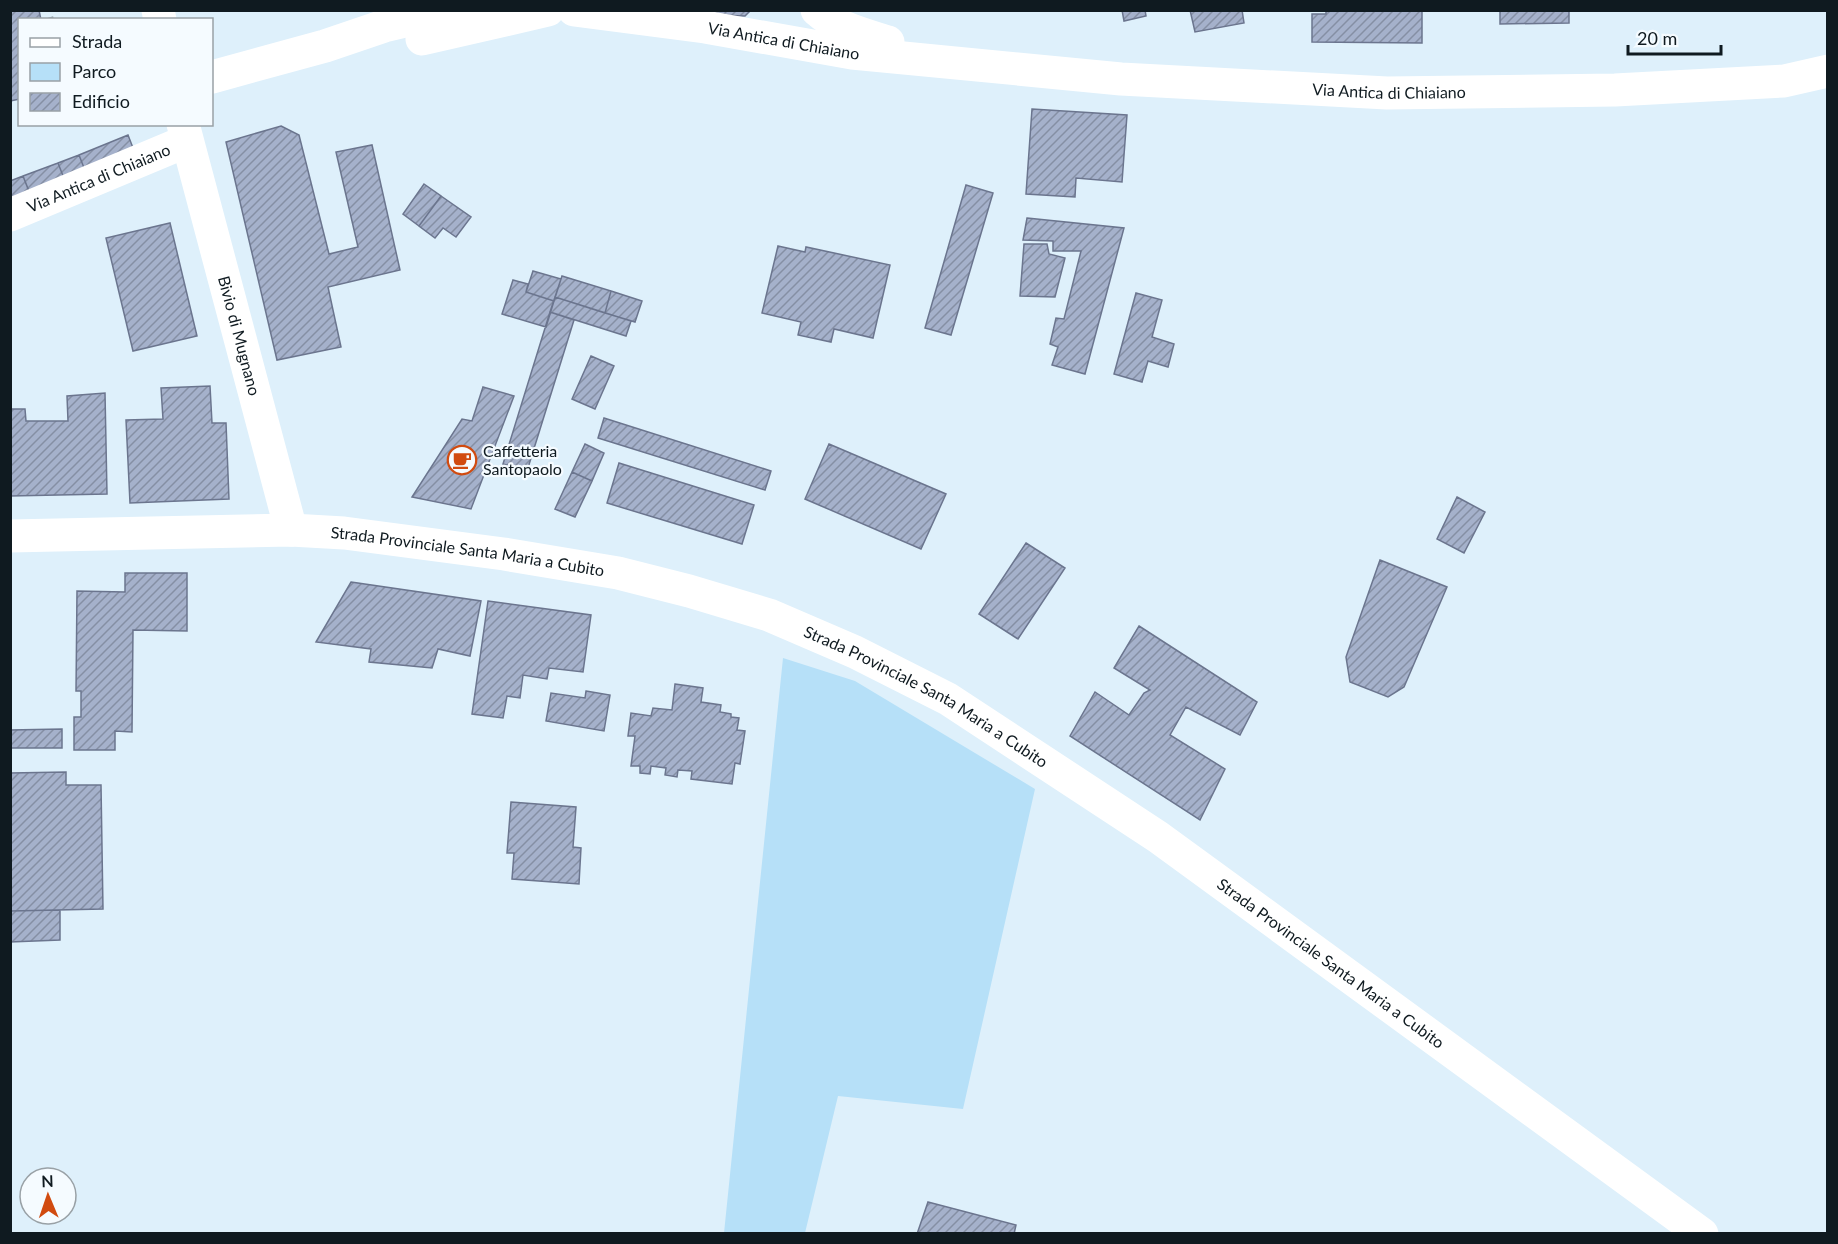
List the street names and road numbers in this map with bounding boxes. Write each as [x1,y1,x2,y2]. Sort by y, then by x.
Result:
street label: Via Antica di Chiaiano [706,18,860,63]
street label: Via Antica di Chiaiano [1312,79,1466,102]
street label: Via Antica di Chiaiano [24,139,173,216]
street label: Bivio di Mugnano [215,274,265,397]
street label: Strada Provinciale Santa Maria a Cubito [330,522,606,580]
street label: Strada Provinciale Santa Maria a Cubito [801,621,1052,771]
street label: Strada Provinciale Santa Maria a Cubito [1214,874,1448,1052]

